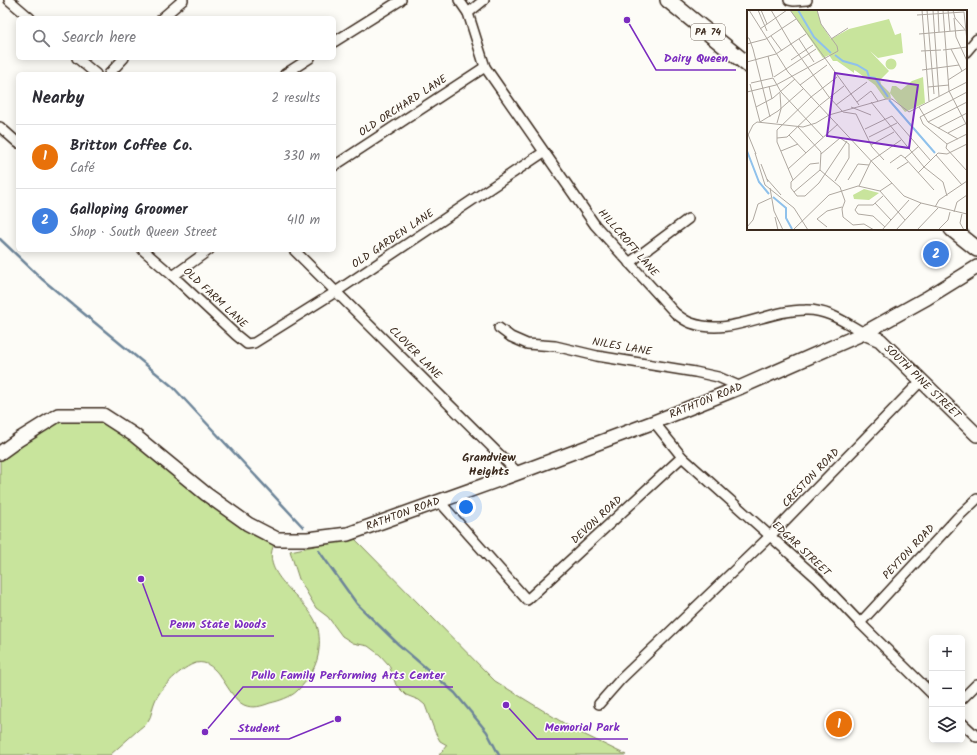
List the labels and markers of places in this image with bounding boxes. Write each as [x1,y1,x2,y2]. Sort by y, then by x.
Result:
callout: Dairy Queen [656,46,736,70]
pin: 2 [923,239,949,269]
callout: Penn State Woods [162,612,274,636]
callout: Pullo Family Performing Arts Center [243,663,453,687]
pin: 1 [826,709,852,739]
callout: Student [230,715,289,739]
callout: Memorial Park [537,715,628,739]

